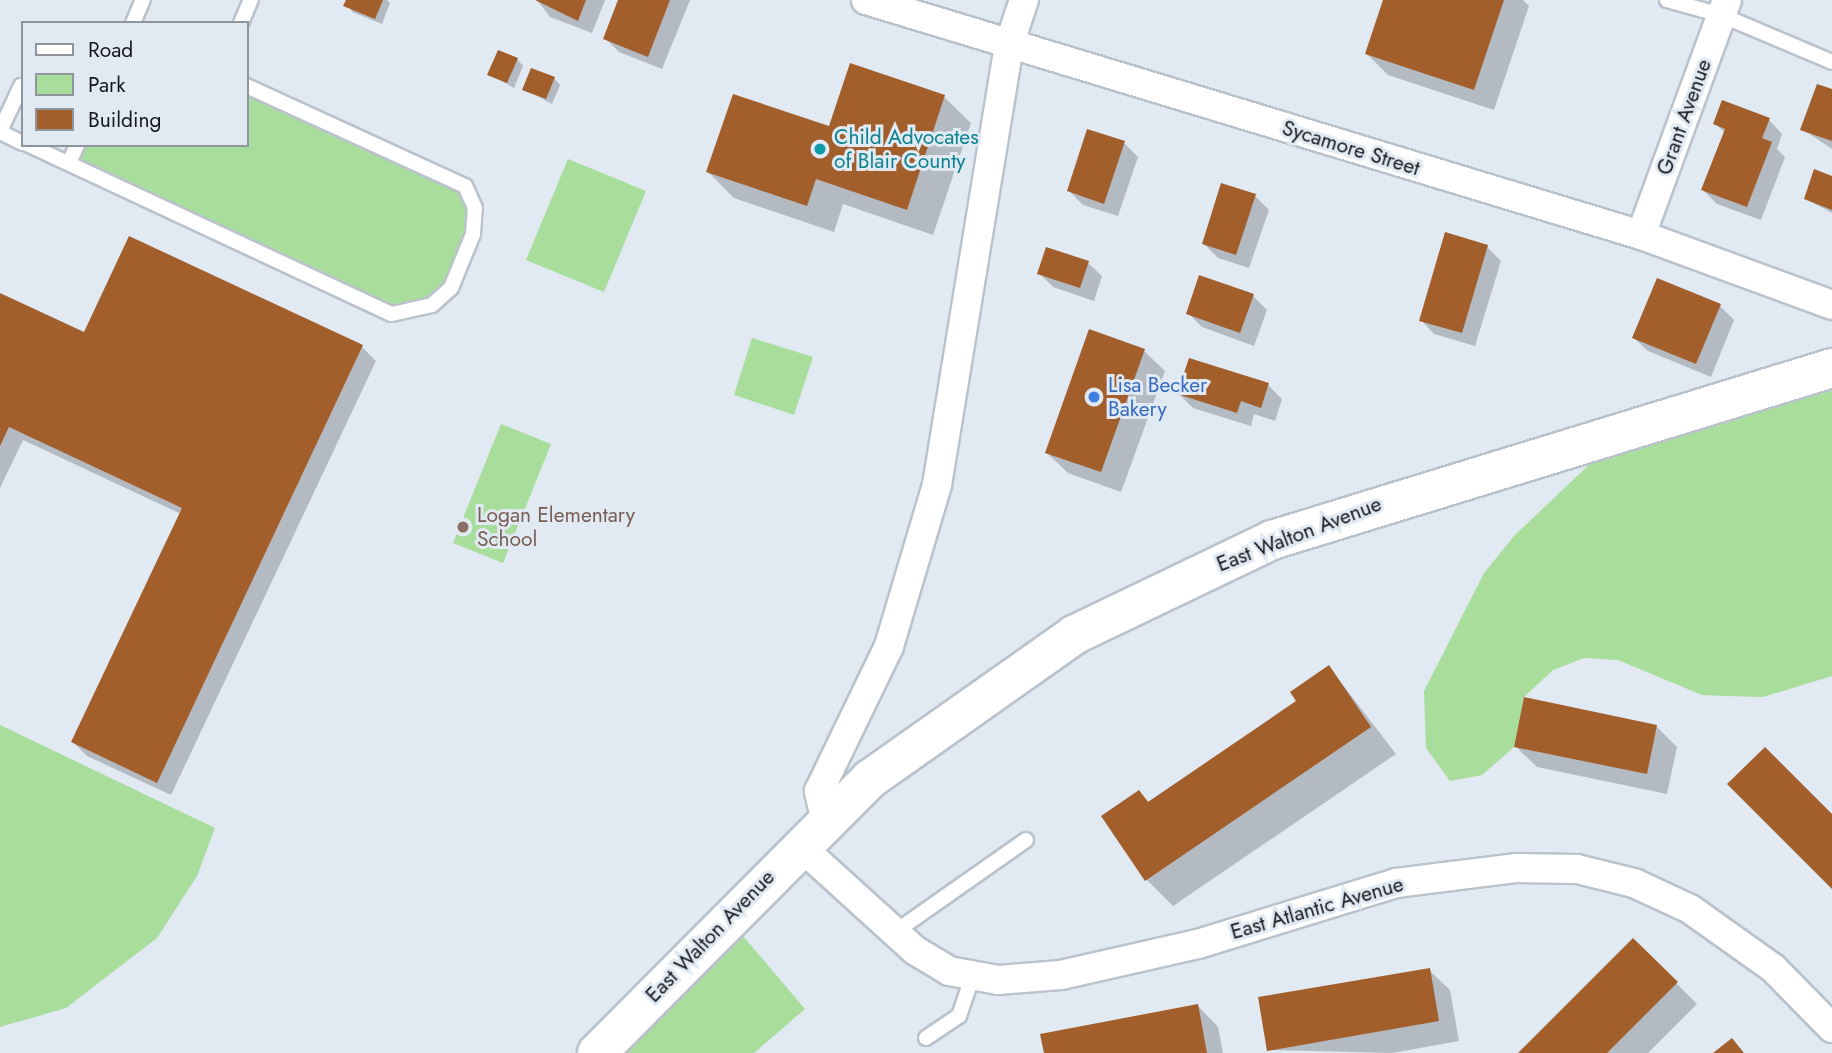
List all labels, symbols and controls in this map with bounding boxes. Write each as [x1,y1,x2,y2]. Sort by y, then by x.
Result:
legend [21,21,248,147]
text: Road [88,35,133,65]
street label: Grant Avenue [1651,56,1717,178]
text: Park [88,70,125,100]
text: Building [88,105,161,135]
street label: Sycamore Street [1279,115,1423,181]
place label: Child Advocates of Blair County [834,124,979,174]
marker: Child Advocates of Blair County [812,141,828,157]
place label: Lisa Becker Bakery [1108,372,1207,422]
marker: Lisa Becker Bakery [1086,389,1102,405]
street label: East Walton Avenue [1213,491,1385,577]
place label: Logan Elementary School [477,502,635,552]
marker: Logan Elementary School [455,519,471,535]
street label: East Walton Avenue [640,865,780,1007]
street label: East Atlantic Avenue [1228,871,1406,945]

